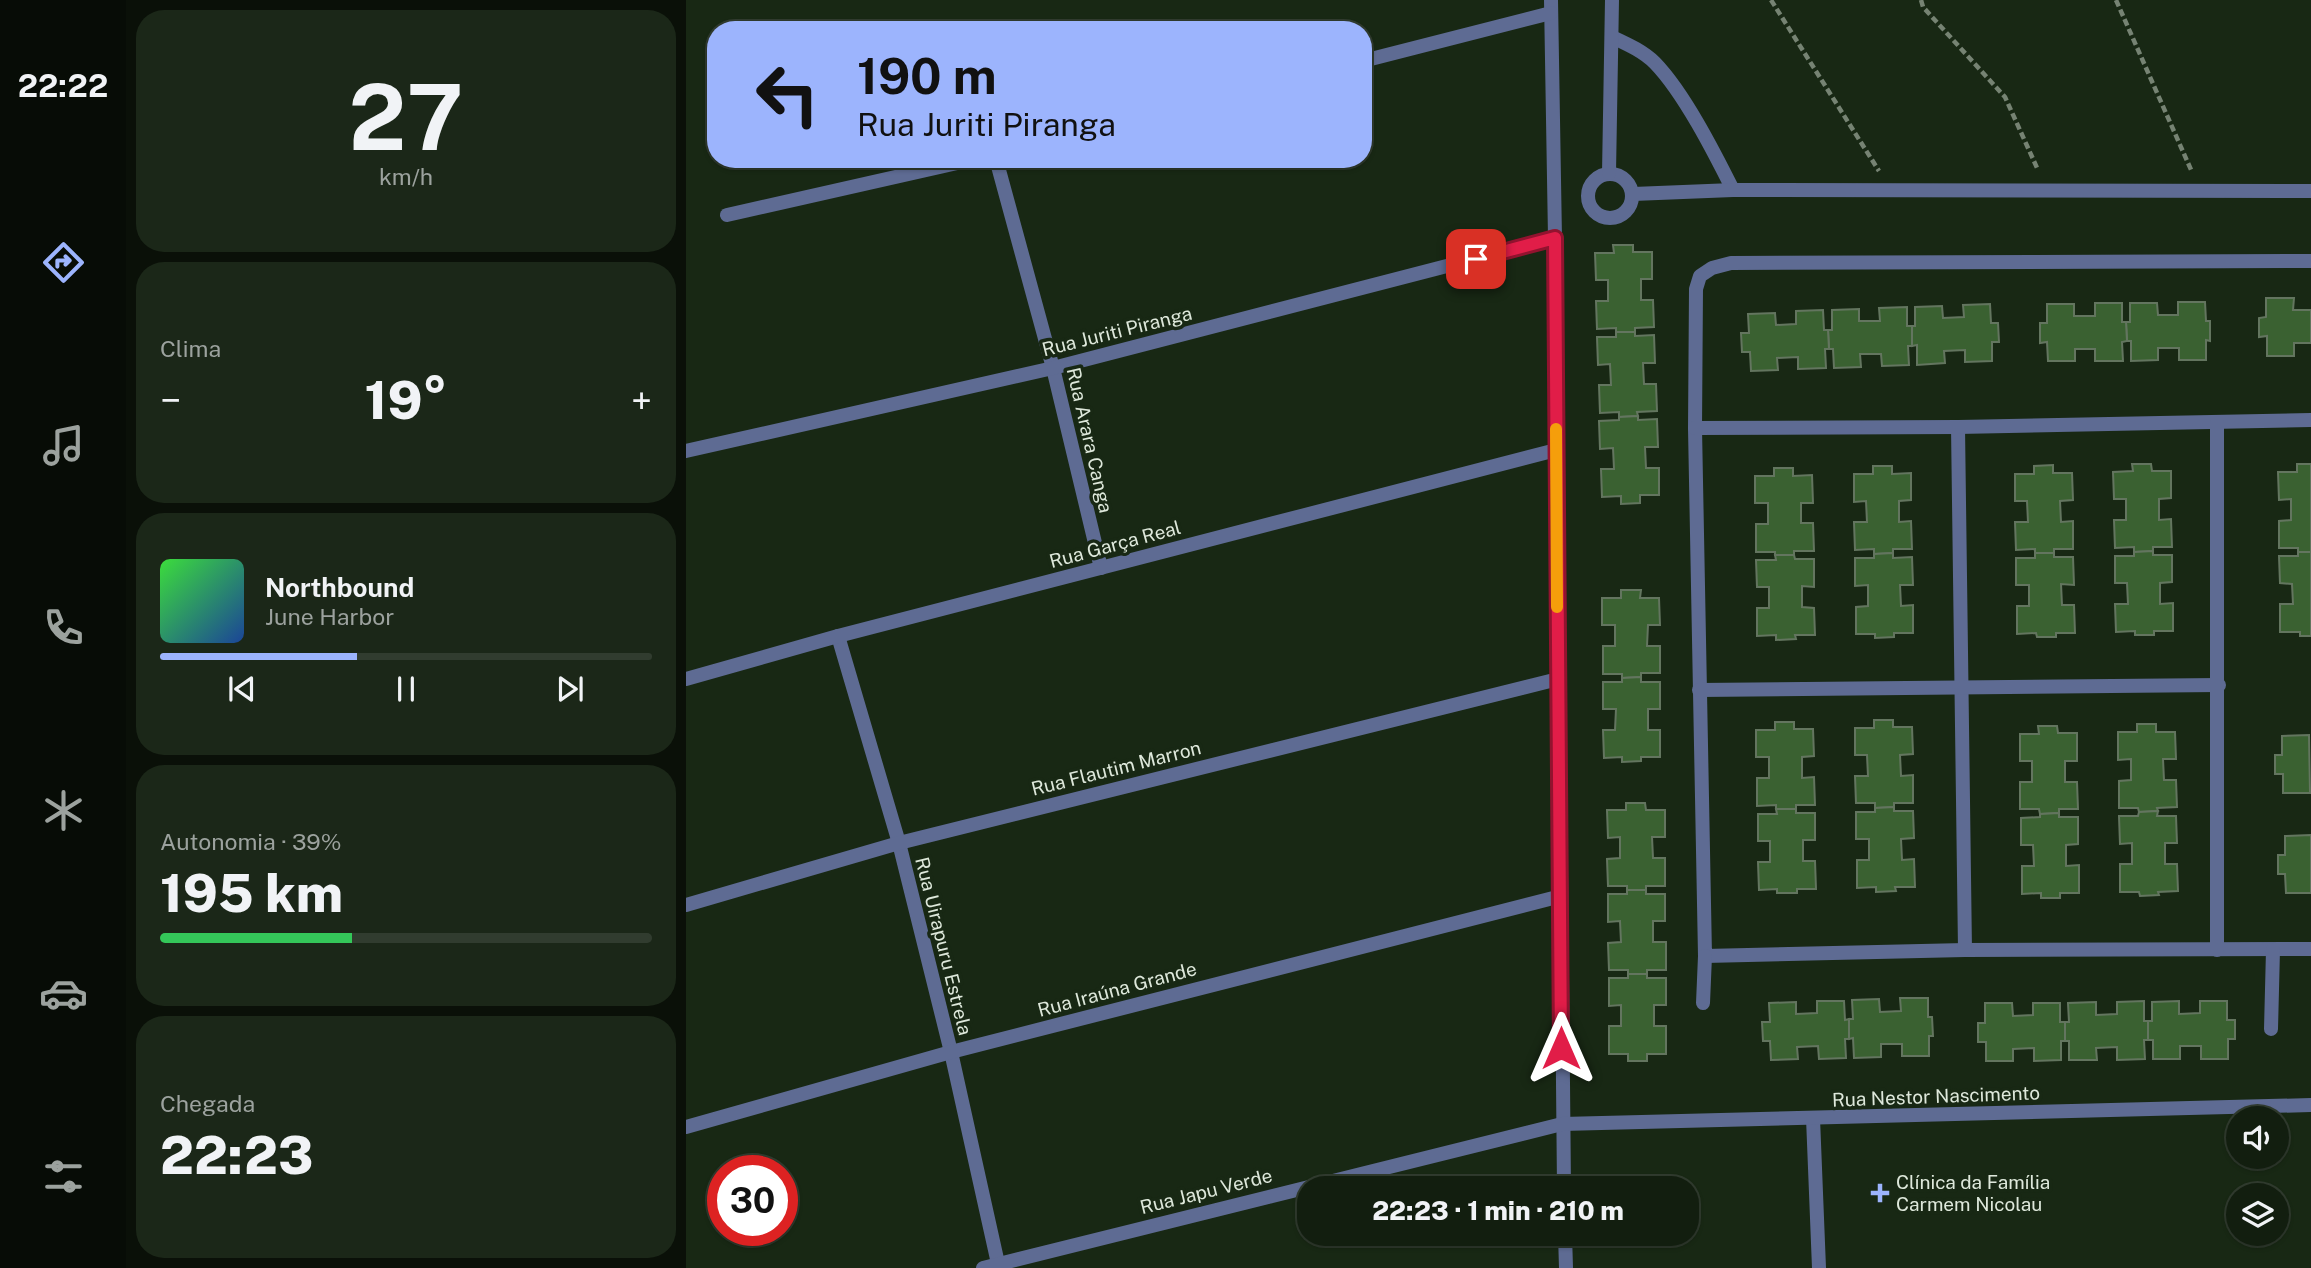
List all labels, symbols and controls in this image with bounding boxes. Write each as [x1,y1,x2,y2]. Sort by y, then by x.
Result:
text: 190 m [857,47,997,105]
icon: left [742,49,833,140]
text: 27 [349,64,463,170]
text: 22:22 [18,67,108,104]
text: Rua Juriti Piranga [857,106,1116,143]
text: km/h [379,163,433,190]
pin [1446,229,1506,289]
icon: directions [39,238,88,287]
icon: arrive [1457,240,1495,278]
street label: Rua Juriti Piranga [1040,302,1194,360]
text: Clima [160,335,221,362]
street label: Rua Arara Canga [1063,365,1117,515]
text: 19° [365,370,447,431]
text: − [160,378,181,423]
text: + [631,378,652,423]
icon: music [39,421,88,470]
street label: Rua Garça Real [1047,516,1183,572]
text: Northbound [265,572,414,603]
icon: phone [39,603,88,652]
text: June Harbor [265,603,394,630]
icon: previous [223,670,261,708]
icon: pause [387,670,425,708]
icon: next [551,670,589,708]
street label: Rua Flautim Marron [1029,736,1203,800]
icon: climate [39,786,88,835]
text: Autonomia · 39% [160,828,342,855]
street label: Rua Uirapuru Estrela [911,855,977,1037]
text: 195 km [160,863,343,924]
street label: Rua Iraúna Grande [1035,957,1199,1021]
icon: car [39,969,88,1018]
position arrow [1524,1011,1598,1085]
street label: Rua Nestor Nascimento [1832,1081,2040,1111]
text: Chegada [160,1090,255,1117]
map controls [2226,1106,2289,1246]
button: sound [2226,1106,2289,1169]
text: 22:23 [160,1125,313,1186]
icon: filters [39,1152,88,1201]
speed limit sign: 30 [707,1155,798,1246]
street label: Rua Japu Verde [1138,1164,1274,1218]
place label: Clínica da Família Carmem Nicolau [1896,1171,2050,1215]
marker: Clínica da Família Carmem Nicolau [1870,1183,1890,1203]
button: layers [2226,1183,2289,1246]
text: 22:23 · 1 min · 210 m [1372,1195,1624,1226]

